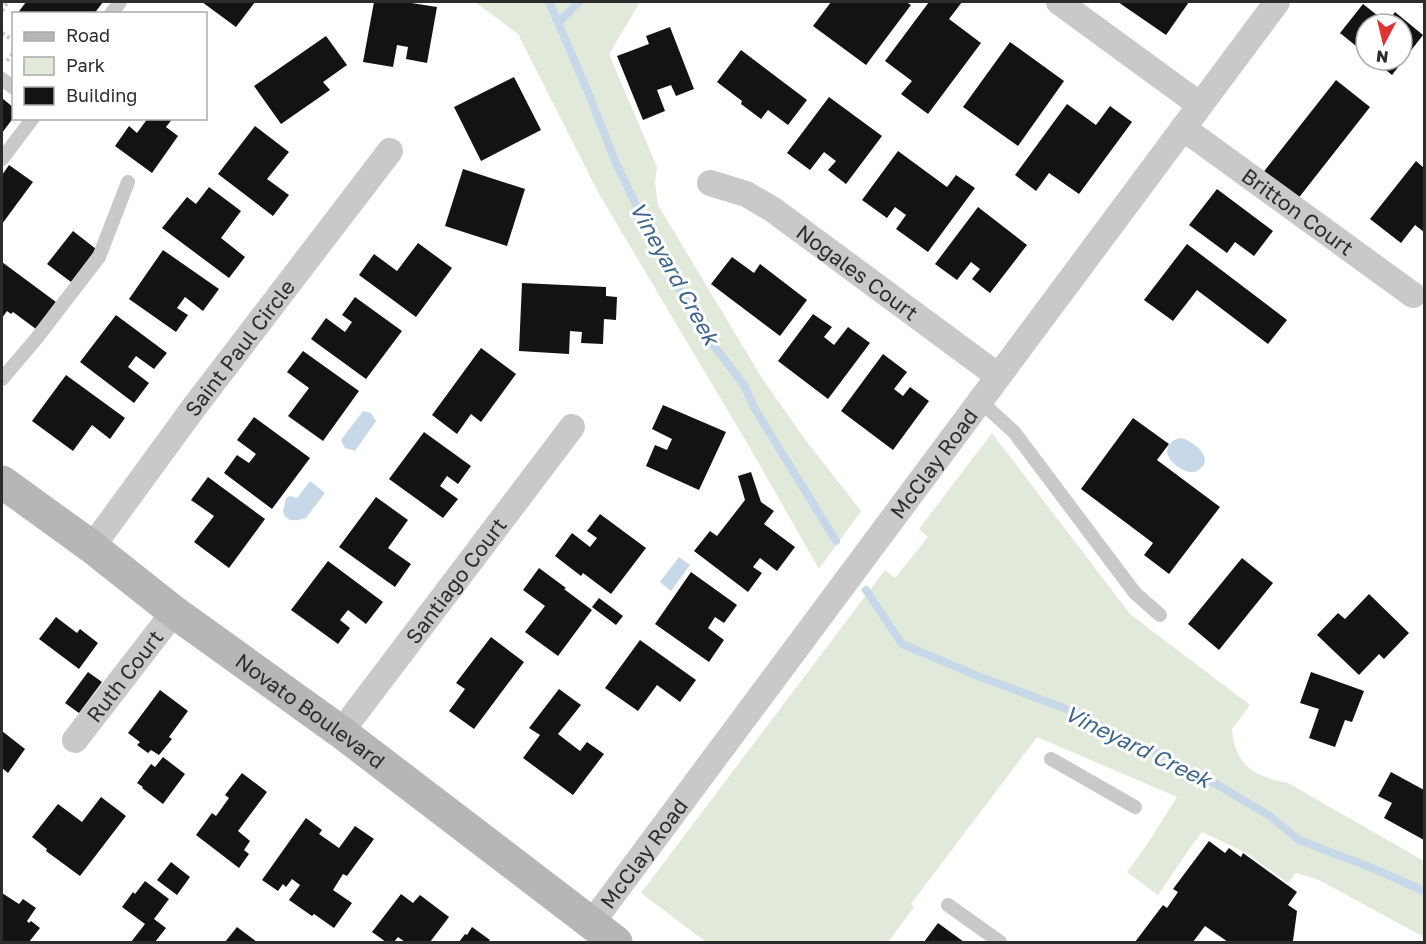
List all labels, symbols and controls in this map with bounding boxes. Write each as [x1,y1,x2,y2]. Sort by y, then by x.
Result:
legend [12,12,207,120]
north arrow [1354,12,1414,72]
text: Road [66,24,110,46]
text: N [1375,46,1389,68]
text: Park [66,54,105,76]
text: Building [66,84,137,106]
street label: Britton Court [1237,162,1359,261]
water label: Vineyard Creek [625,197,727,351]
street label: Nogales Court [791,219,924,326]
street label: Saint Paul Circle [179,274,300,421]
street label: McClay Road [884,403,983,524]
street label: Santiago Court [400,512,512,649]
street label: Ruth Court [81,625,168,727]
street label: Novato Boulevard [231,648,390,774]
water label: Vineyard Creek [1061,699,1218,794]
street label: McClay Road [594,793,693,914]

